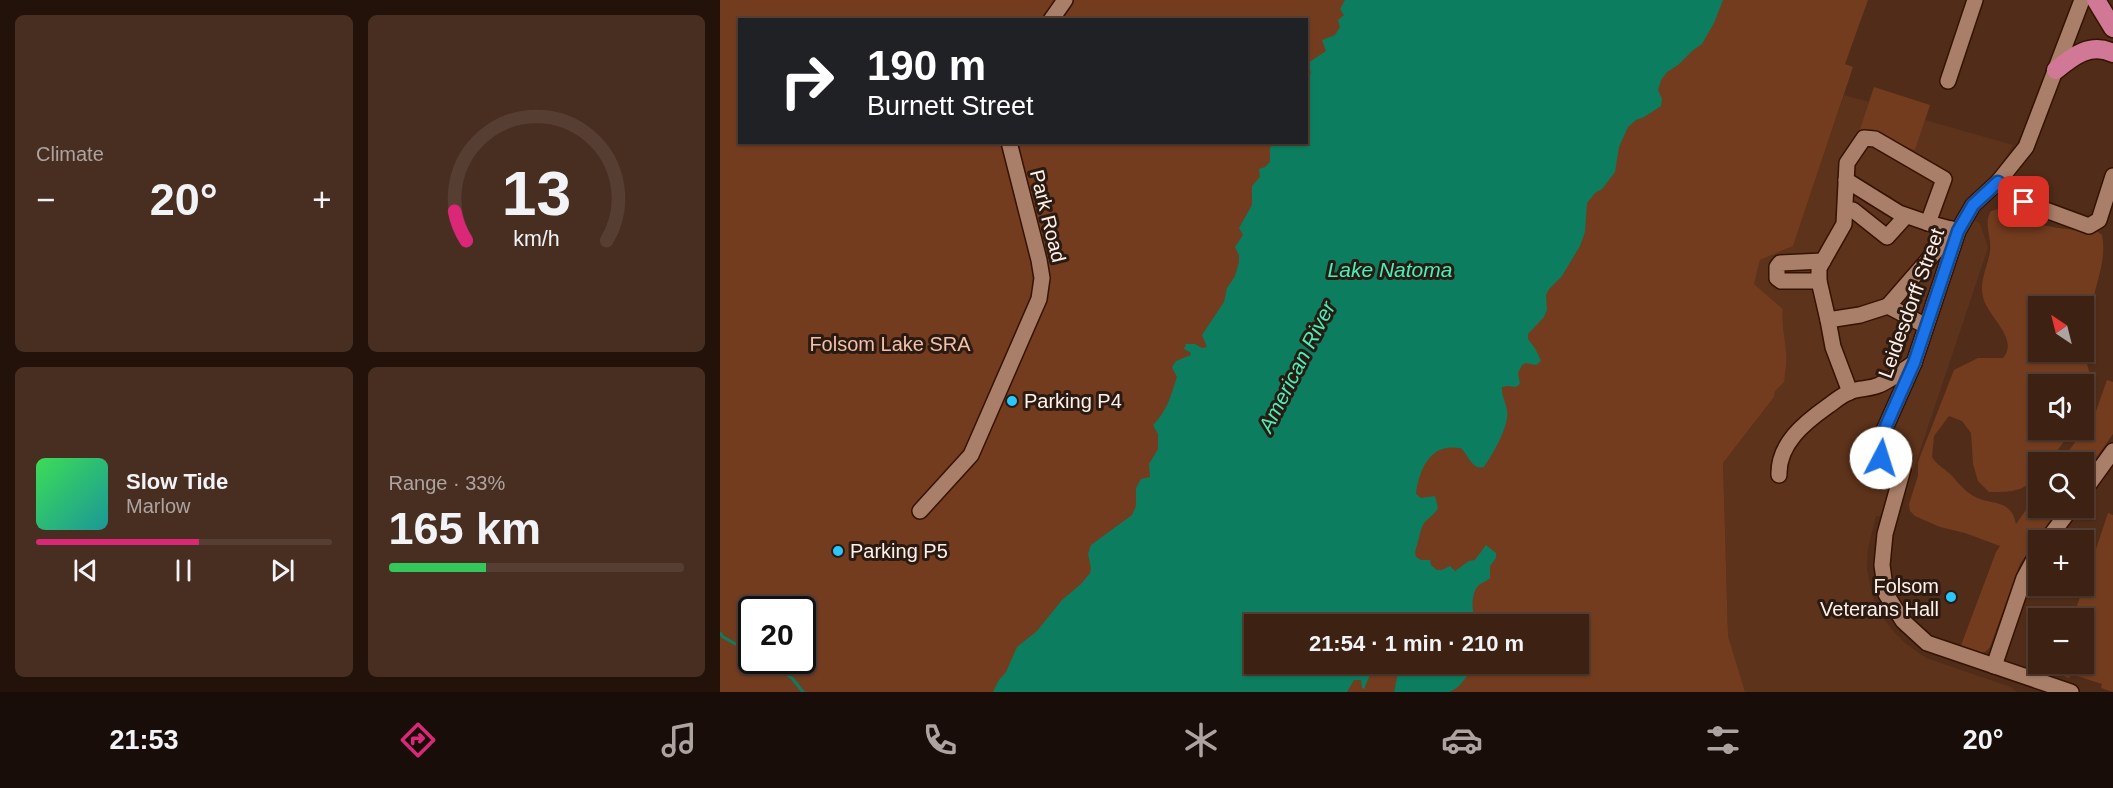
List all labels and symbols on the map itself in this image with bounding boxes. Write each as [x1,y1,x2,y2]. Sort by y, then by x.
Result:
street label: Park Road [1026,167,1070,265]
pin [1998,176,2049,227]
street label: Leidesdorff Street [1874,225,1948,381]
water label: Lake Natoma [1328,258,1452,281]
north arrow [2028,296,2094,362]
water label: American River [1253,297,1340,438]
park label: Folsom Lake SRA [809,333,971,355]
place label: Parking P4 [1024,390,1122,412]
marker: Parking P4 [1005,394,1019,408]
position arrow [1849,426,1913,490]
place label: Parking P5 [850,540,948,562]
marker: Parking P5 [831,544,845,558]
place label: Folsom Veterans Hall [1820,575,1939,620]
marker: Folsom Veterans Hall [1944,590,1958,604]
speed limit sign: 20 [738,596,816,674]

